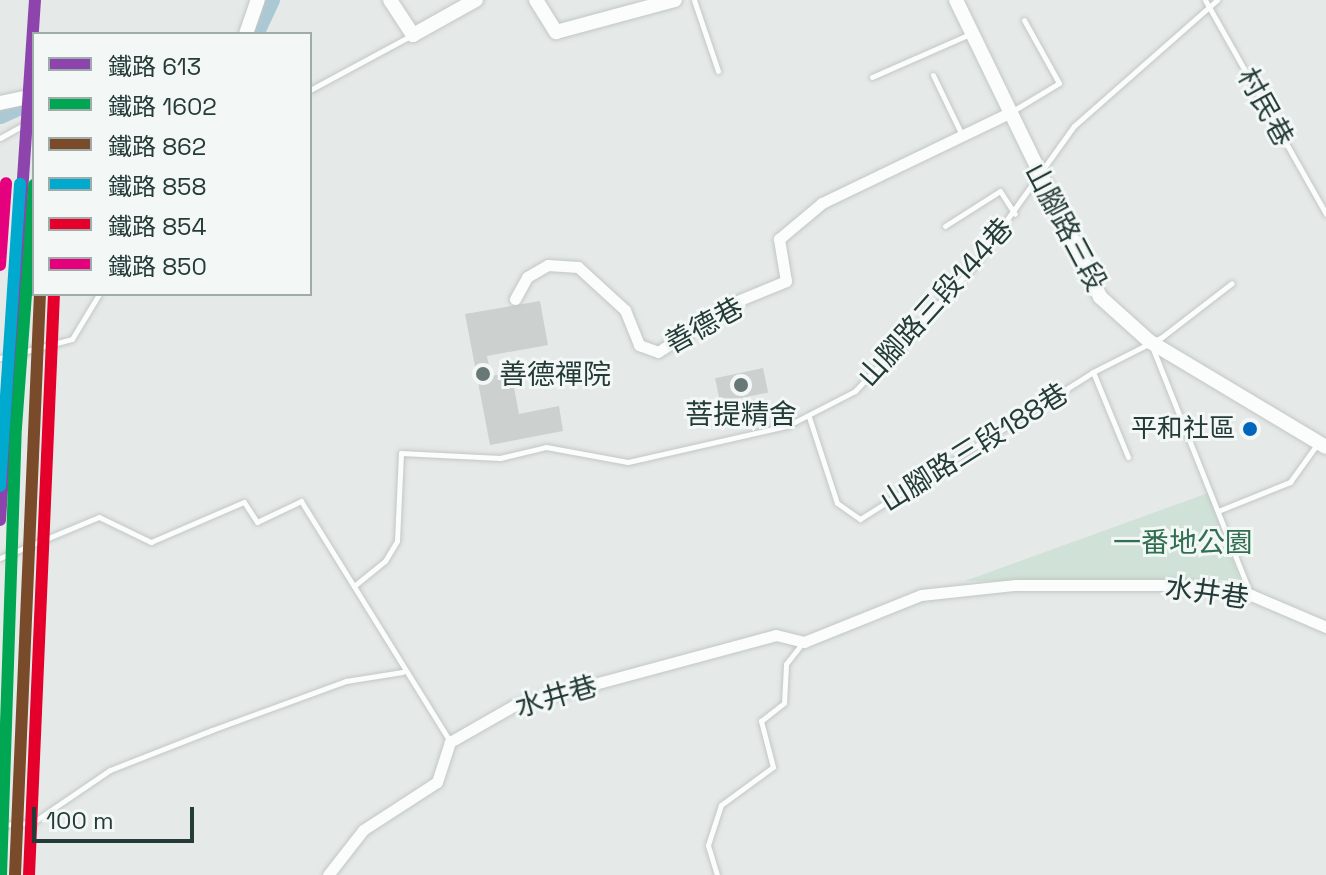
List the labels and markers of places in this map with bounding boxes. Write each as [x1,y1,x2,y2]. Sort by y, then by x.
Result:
place label: 善德禪院 [499,357,611,391]
marker: 善德禪院 [474,365,492,383]
marker: 菩提精舍 [732,376,750,394]
place label: 菩提精舍 [685,397,797,431]
place label: 平和社區 [1131,413,1235,445]
marker: 平和社區 [1242,421,1258,437]

